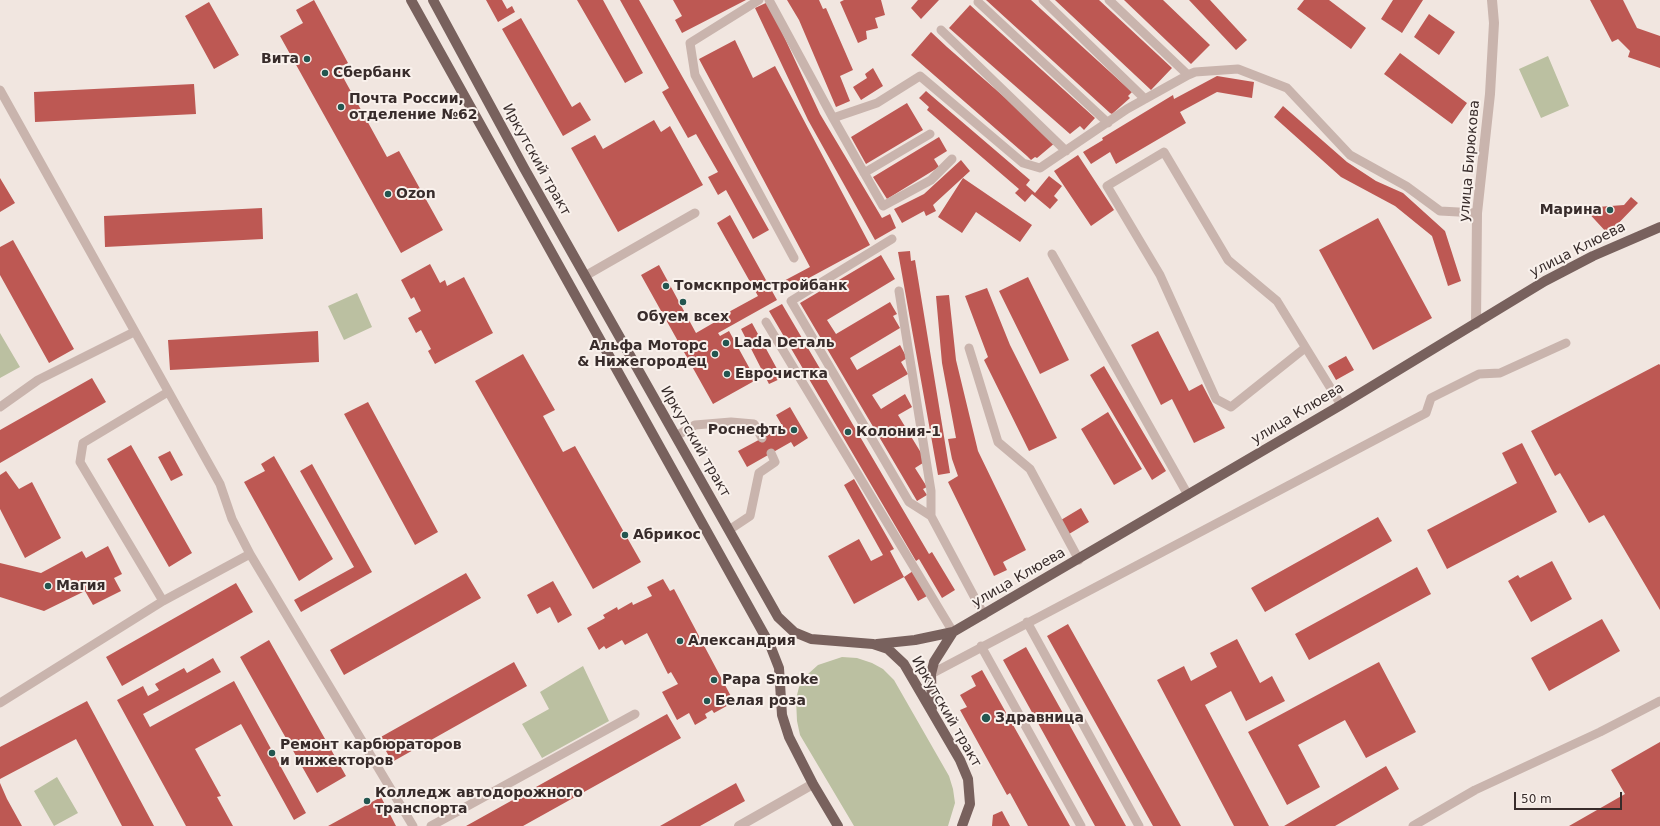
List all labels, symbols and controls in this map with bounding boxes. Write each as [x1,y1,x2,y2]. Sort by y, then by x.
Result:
place label: Вита [261,51,299,67]
marker: Вита [302,54,312,64]
place label: Сбербанк [333,65,411,81]
marker: Сбербанк [320,68,330,78]
place label: Почта России, отделение №62 [349,91,477,124]
street label: улица Бирюкова [1456,99,1484,223]
street label: Иркутский тракт [498,101,574,219]
marker: Почта России, отделение №62 [336,102,346,112]
place label: Ozon [396,186,436,202]
marker: Ozon [383,189,393,199]
place label: Марина [1540,202,1602,218]
marker: Марина [1605,205,1615,215]
street label: улица Клюева [1527,219,1629,281]
place label: Томскпромстройбанк [674,278,847,294]
marker: Томскпромстройбанк [661,281,671,291]
marker: Обуем всех [678,297,688,307]
place label: Обуем всех [637,309,729,325]
place label: Lada Dеталь [734,335,834,351]
place label: Альфа Моторс & Нижегородец [577,338,707,370]
marker: Lada Dеталь [721,338,731,348]
marker: Альфа Моторс & Нижегородец [710,349,720,359]
place label: Еврочистка [735,366,828,382]
marker: Еврочистка [722,369,732,379]
street label: улица Клюева [1249,380,1347,448]
street label: Иркутский тракт [656,384,734,500]
place label: Роснефть [708,422,786,438]
place label: Колония-1 [856,424,941,440]
marker: Роснефть [789,425,799,435]
marker: Колония-1 [843,427,853,437]
place label: Абрикос [633,527,701,543]
marker: Абрикос [620,530,630,540]
street label: улица Клюева [969,544,1069,612]
place label: Магия [56,578,105,594]
marker: Магия [43,581,53,591]
place label: Александрия [688,633,796,649]
marker: Александрия [675,636,685,646]
street label: Иркутский тракт [907,654,985,770]
place label: Papa Smoke [722,672,818,688]
marker: Papa Smoke [709,675,719,685]
place label: Белая роза [715,693,806,709]
marker: Белая роза [702,696,712,706]
place label: Здравница [995,710,1084,726]
marker: Здравница [980,712,992,724]
place label: Ремонт карбюраторов и инжекторов [280,737,462,770]
marker: Ремонт карбюраторов и инжекторов [267,748,277,758]
scale bar [1516,784,1624,810]
place label: Колледж автодорожного транспорта [375,785,583,818]
text: 50 m [1521,792,1552,806]
marker: Колледж автодорожного транспорта [362,796,372,806]

